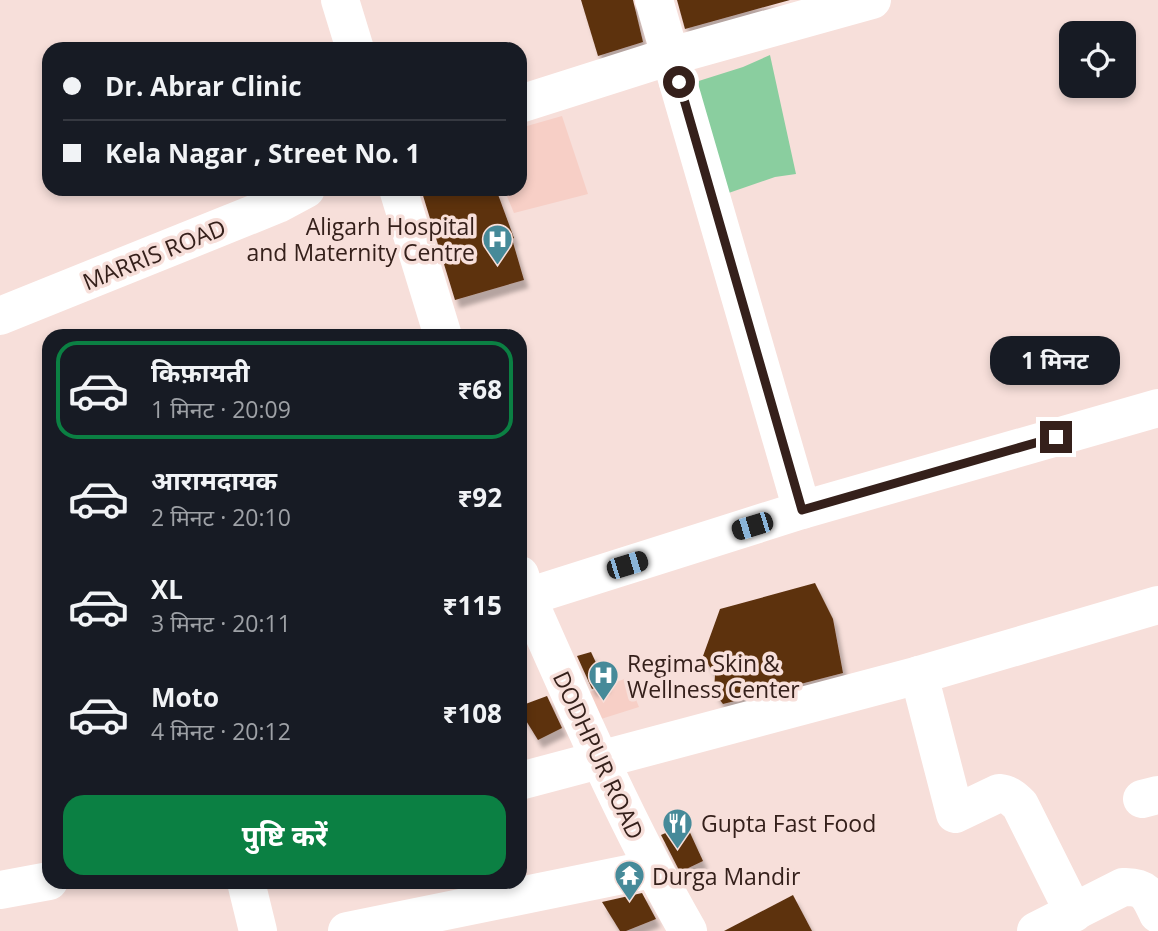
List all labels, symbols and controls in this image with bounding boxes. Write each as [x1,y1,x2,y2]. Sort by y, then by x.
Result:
map controls [1059,21,1136,98]
button: locate [1059,21,1136,98]
route start [663,66,695,98]
text: Dr. Abrar Clinic [105,68,302,104]
text: Kela Nagar , Street No. 1 [105,135,420,171]
place label: Aligarh Hospital and Maternity Centre [246,210,475,268]
street label: MARRIS ROAD [78,211,230,297]
hospital icon: Aligarh Hospital and Maternity Centre [481,222,515,266]
callout: 1 मिनट [991,336,1121,384]
text: 1 मिनट [1021,344,1089,376]
text: किफ़ायती [151,354,250,390]
icon: car [67,359,130,422]
text: ₹68 [457,371,502,407]
text: 1 मिनट · 20:09 [151,393,291,425]
route end [1040,421,1072,453]
text: आरामदायक [151,462,277,498]
icon: car [67,467,130,530]
text: ₹92 [457,479,502,515]
text: 2 मिनट · 20:10 [151,501,291,533]
car [729,510,776,542]
car [604,549,651,581]
text: XL [151,571,183,607]
icon: car [67,575,130,638]
text: ₹115 [443,587,502,623]
text: 3 मिनट · 20:11 [151,607,291,639]
place label: Regima Skin & Wellness Center [627,647,800,705]
hospital icon: Regima Skin & Wellness Center [587,659,621,703]
street label: DODHPUR ROAD [546,666,652,844]
text: Moto [151,679,219,715]
icon: car [67,683,130,746]
text: ₹108 [443,695,502,731]
text: 4 मिनट · 20:12 [151,715,291,747]
button: पुष्टि करें [63,795,506,875]
restaurant icon: Gupta Fast Food [661,806,695,850]
place label: Gupta Fast Food [701,807,876,839]
temple icon: Durga Mandir [612,859,646,903]
place label: Durga Mandir [652,860,801,892]

